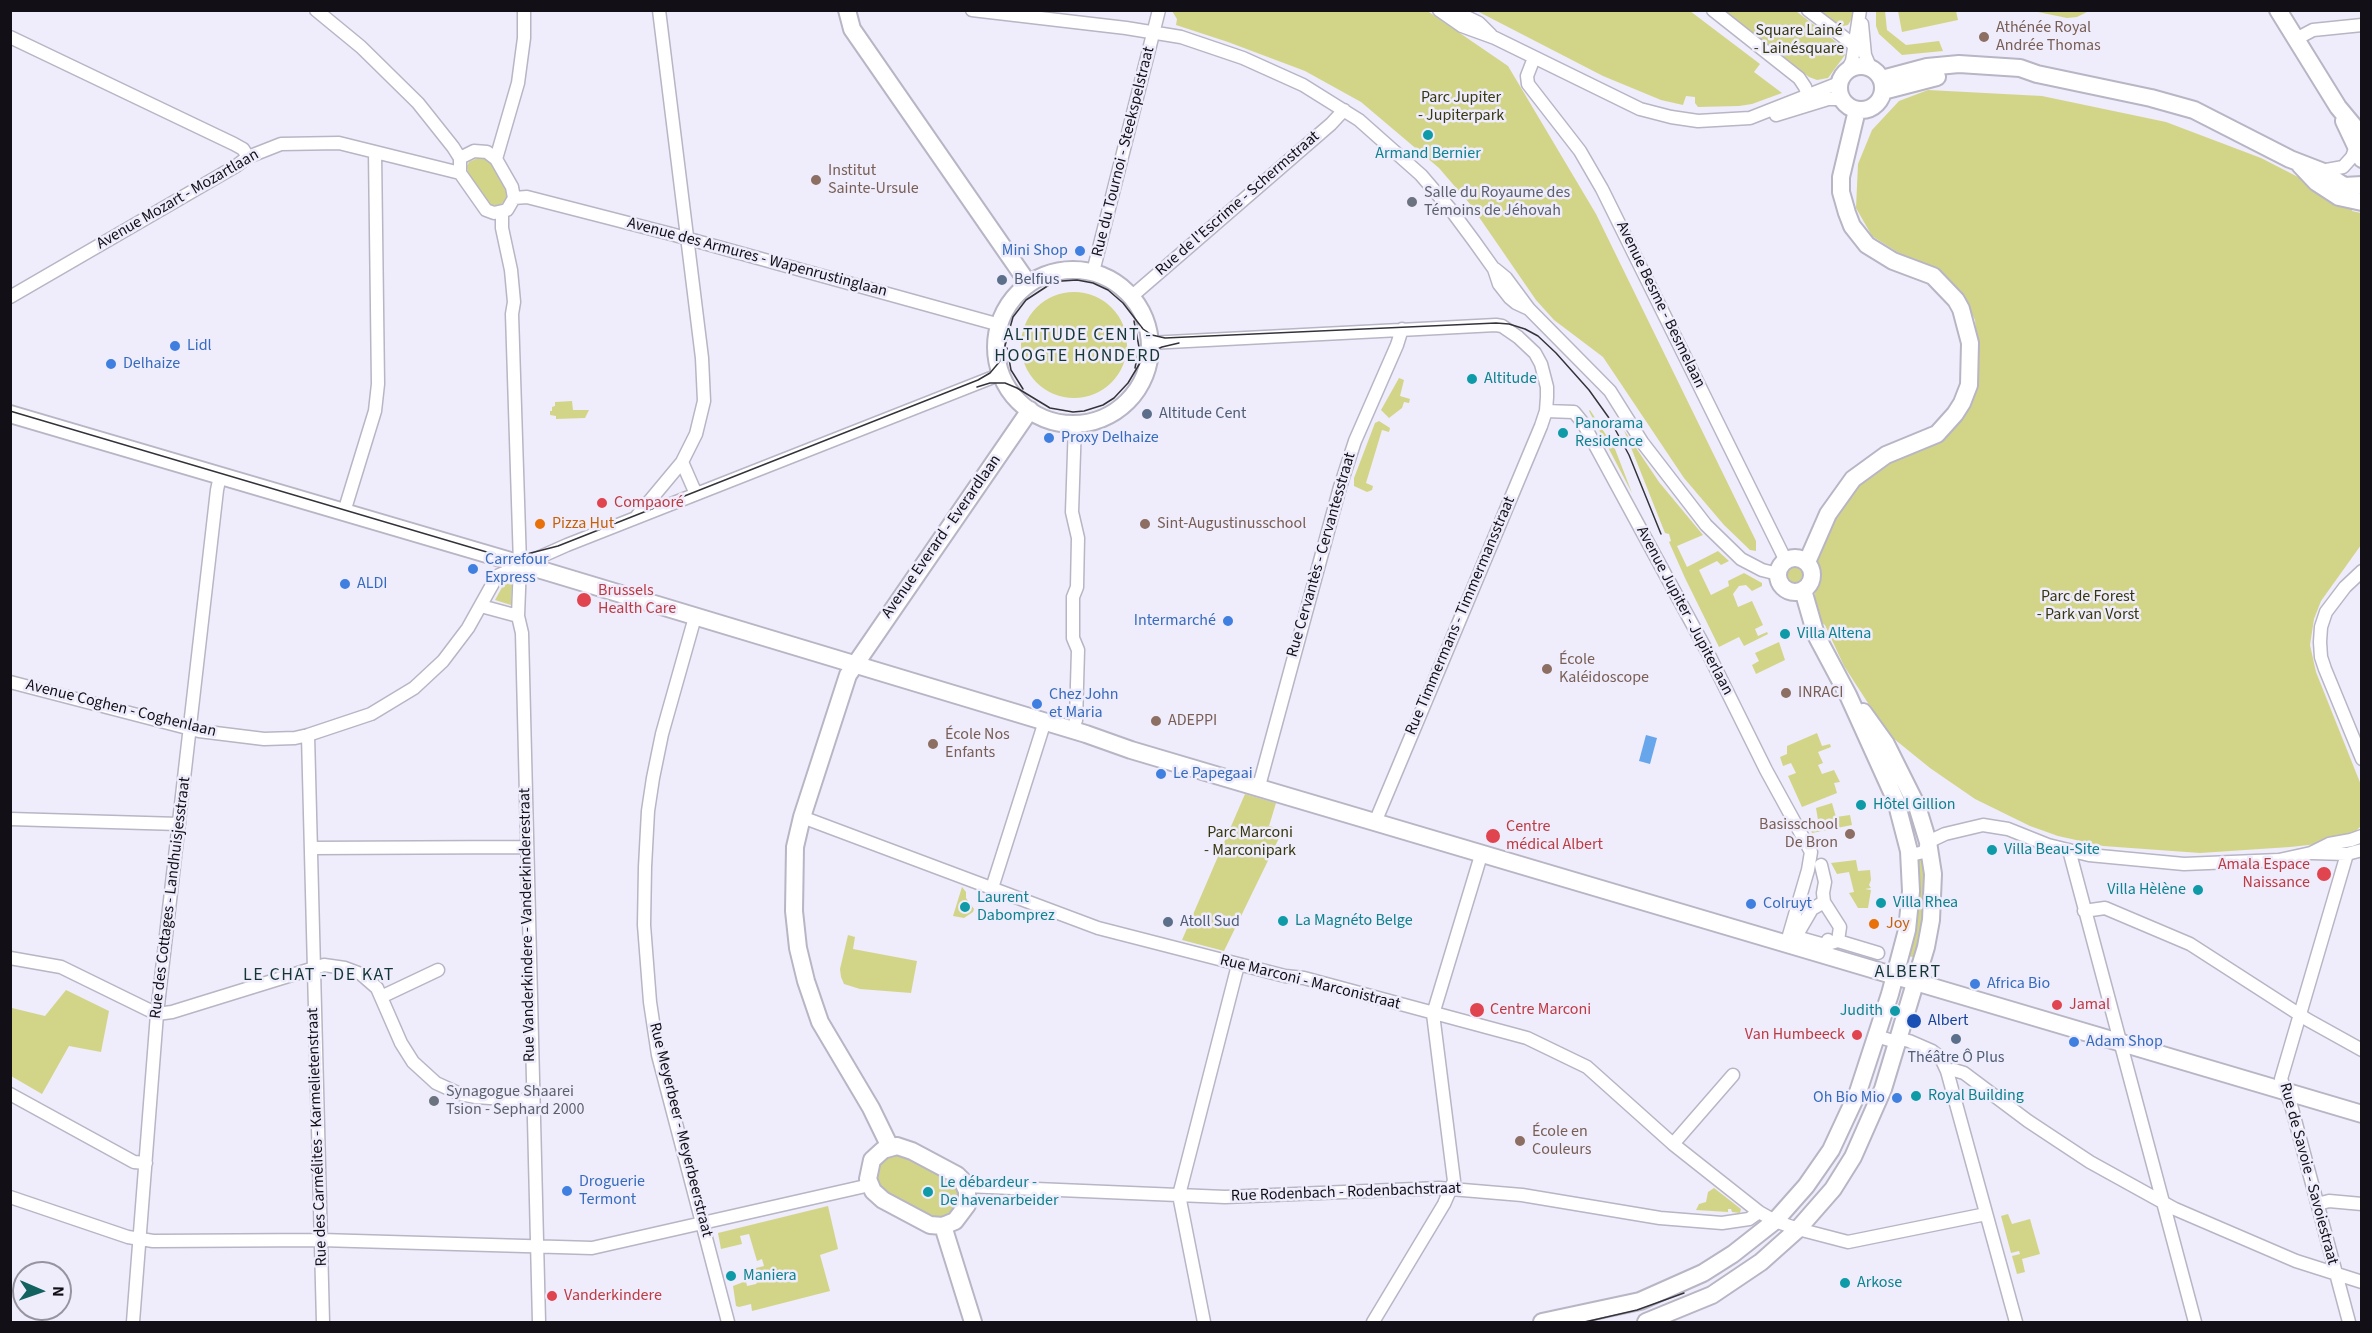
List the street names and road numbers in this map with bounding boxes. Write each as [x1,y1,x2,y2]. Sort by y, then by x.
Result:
street label: Rue du Tournoi - Steekspelstraat [1089,45,1159,259]
street label: Rue de l'Escrime - Schermstraat [1152,128,1324,280]
street label: Avenue Mozart - Mozartlaan [93,146,263,254]
street label: Avenue des Armures - Wapenrustinglaan [625,214,889,302]
street label: Avenue Besme - Besmelaan [1611,218,1709,392]
street label: Rue Cervantès - Cervantesstraat [1284,450,1360,660]
street label: Avenue Everard - Everardlaan [878,452,1006,622]
street label: Rue Timmermans - Timmermansstraat [1402,494,1520,738]
street label: Avenue Jupiter - Jupiterlaan [1631,523,1737,699]
street label: Avenue Coghen - Coghenlaan [24,676,218,742]
street label: Rue des Cottages - Landhuisjesstraat [147,776,195,1020]
street label: Rue Vanderkindere - Vanderkinderestraat [516,788,540,1062]
street label: Rue Marconi - Marconistraat [1218,951,1402,1015]
street label: Rue des Carmélites - Karmelietenstraat [304,1007,332,1267]
street label: Rue Meyerbeer - Meyerbeerstraat [644,1021,716,1239]
street label: Rue de Savoie - Savoiestraat [2274,1081,2342,1267]
street label: Rue Rodenbach - Rodenbachstraat [1231,1179,1461,1207]

